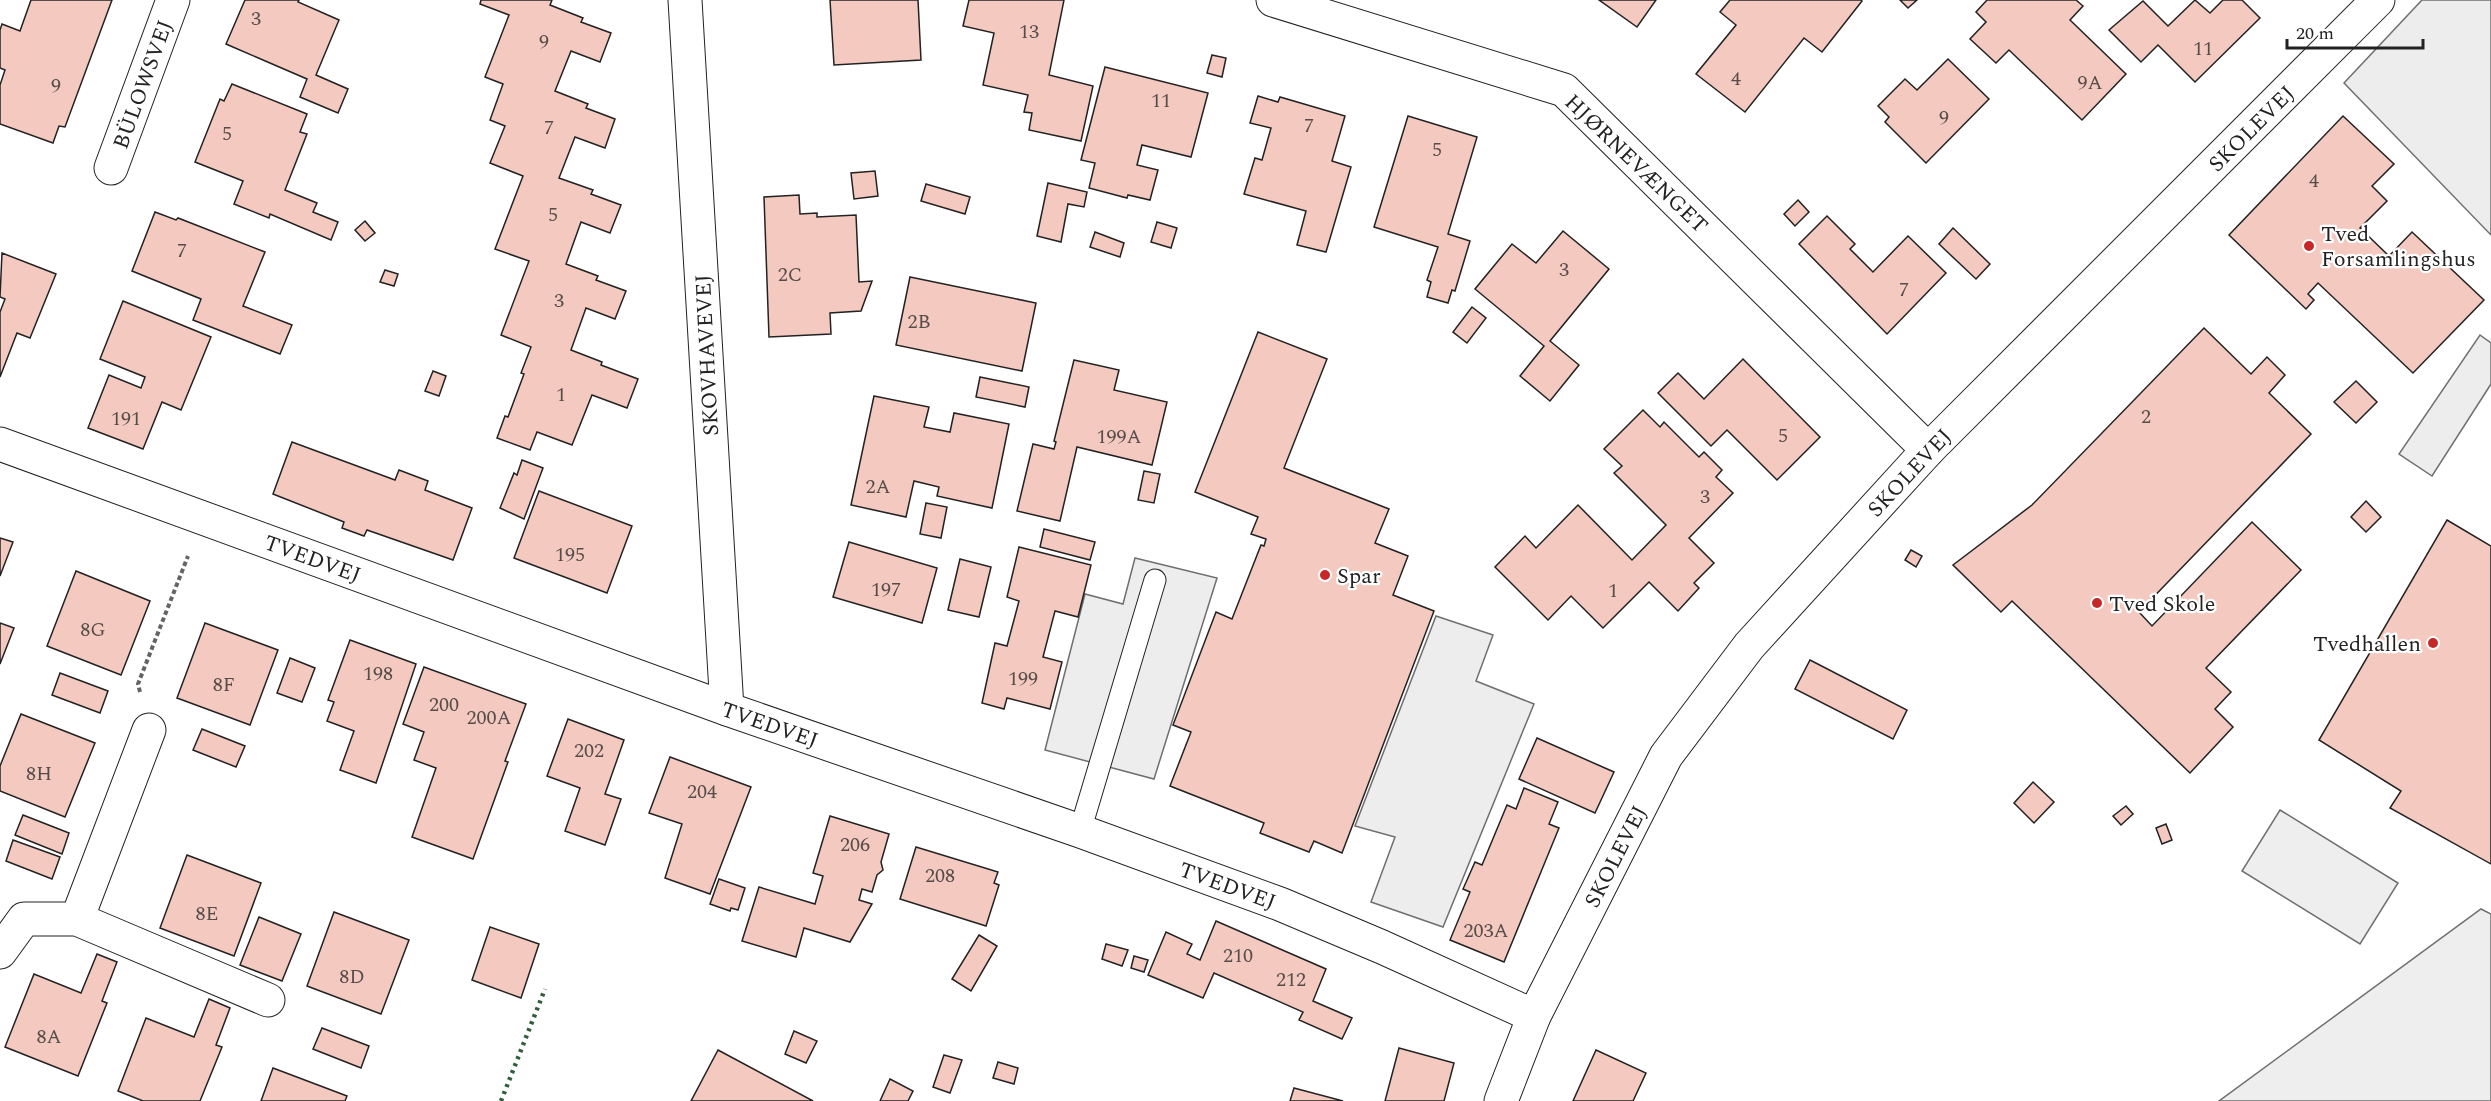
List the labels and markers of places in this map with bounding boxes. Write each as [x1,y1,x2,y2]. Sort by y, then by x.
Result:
place label: Tved Forsamlingshus [2321,218,2476,276]
marker: Tved Forsamlingshus [2302,239,2316,253]
place label: Spar [1337,560,1381,593]
marker: Spar [1318,568,1332,582]
place label: Tved Skole [2109,588,2215,621]
marker: Tved Skole [2090,596,2104,610]
place label: Tvedhallen [2313,628,2421,661]
marker: Tvedhallen [2426,636,2440,650]

